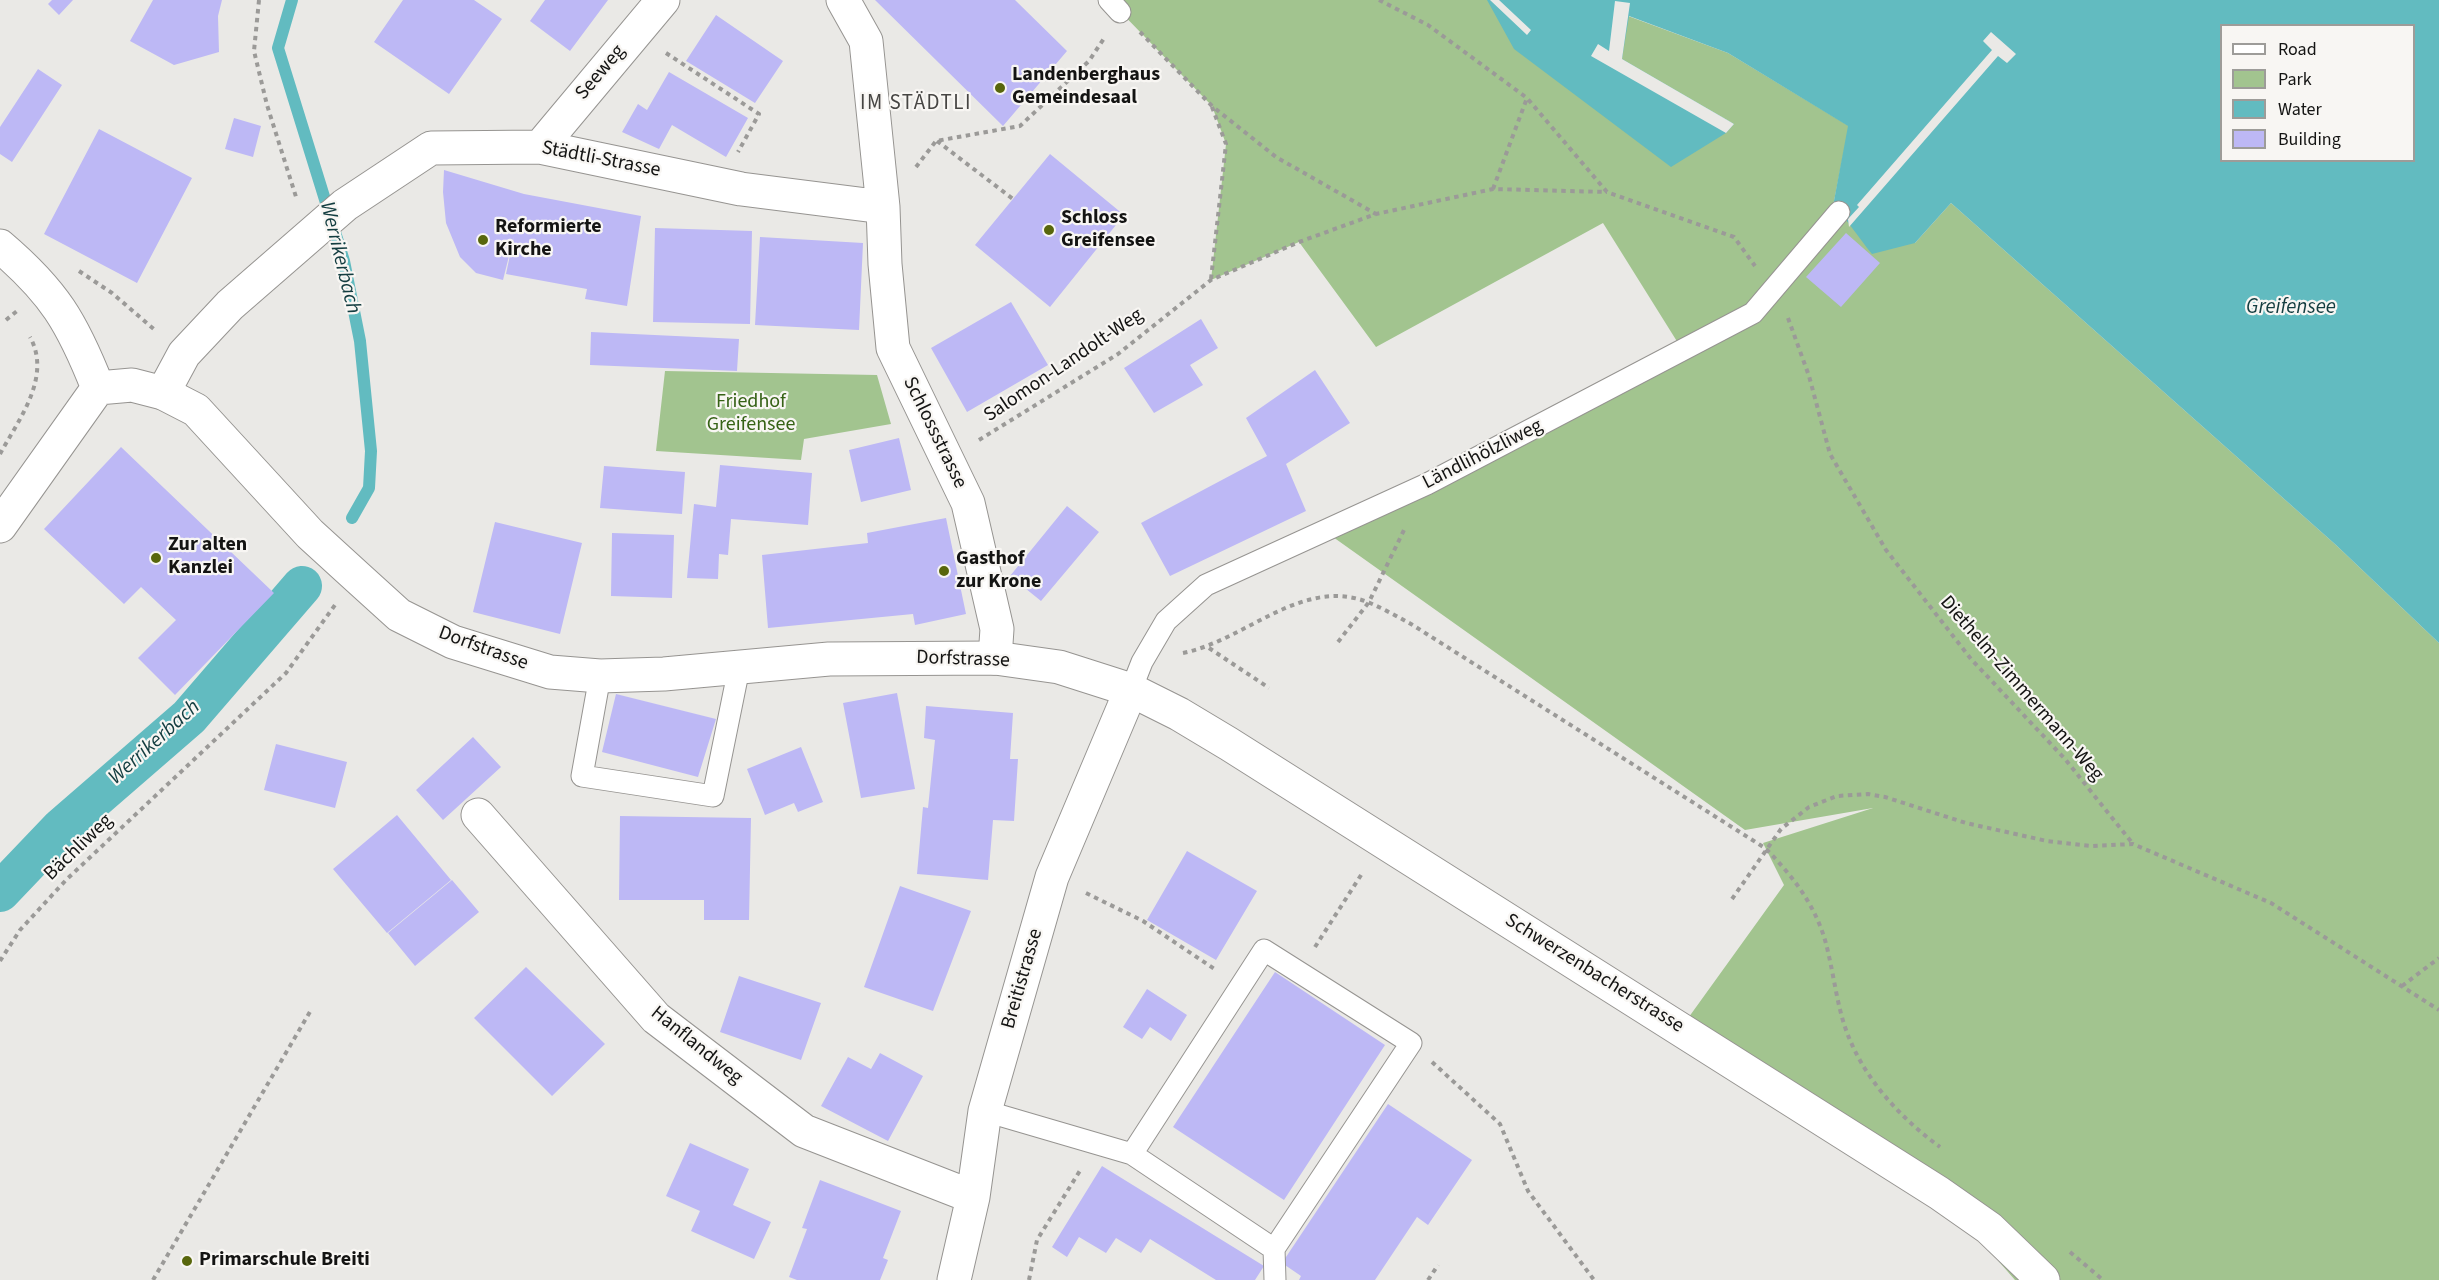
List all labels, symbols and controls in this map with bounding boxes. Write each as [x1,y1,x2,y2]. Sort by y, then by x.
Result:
legend [2220,24,2415,162]
text: Road [2278,37,2317,62]
street label: Seeweg [571,40,631,106]
place label: Landenberghaus Gemeindesaal [1012,64,1160,111]
text: Park [2278,67,2312,92]
marker: Landenberghaus Gemeindesaal [993,81,1007,95]
district label: IM STÄDTLI [860,91,972,117]
text: Water [2278,97,2322,122]
text: Building [2278,127,2341,152]
street label: Städtli-Strasse [540,137,662,183]
water label: Werrikerbach [313,199,365,317]
place label: Schloss Greifensee [1061,207,1155,254]
place label: Reformierte Kirche [495,216,602,263]
marker: Schloss Greifensee [1042,223,1056,237]
marker: Reformierte Kirche [476,233,490,247]
water label: Greifensee [2246,295,2336,321]
street label: Salomon-Landolt-Weg [980,304,1148,428]
street label: Schlossstrasse [897,373,971,493]
park label: Friedhof Greifensee [707,391,795,438]
street label: Ländlihölzliweg [1419,415,1547,495]
place label: Zur alten Kanzlei [168,534,247,581]
place label: Gasthof zur Krone [956,548,1041,595]
marker: Zur alten Kanzlei [149,551,163,565]
marker: Gasthof zur Krone [937,564,951,578]
street label: Diethelm-Zimmermann-Weg [1934,591,2108,787]
street label: Dorfstrasse [435,622,531,676]
street label: Dorfstrasse [916,646,1010,674]
water label: Werrikerbach [104,695,206,791]
street label: Bächliweg [40,810,118,886]
street label: Schwerzenbacherstrasse [1500,909,1688,1039]
street label: Breitistrasse [997,926,1049,1032]
street label: Hanflandweg [645,1002,747,1090]
place label: Primarschule Breiti [199,1249,370,1273]
marker: Primarschule Breiti [180,1254,194,1268]

